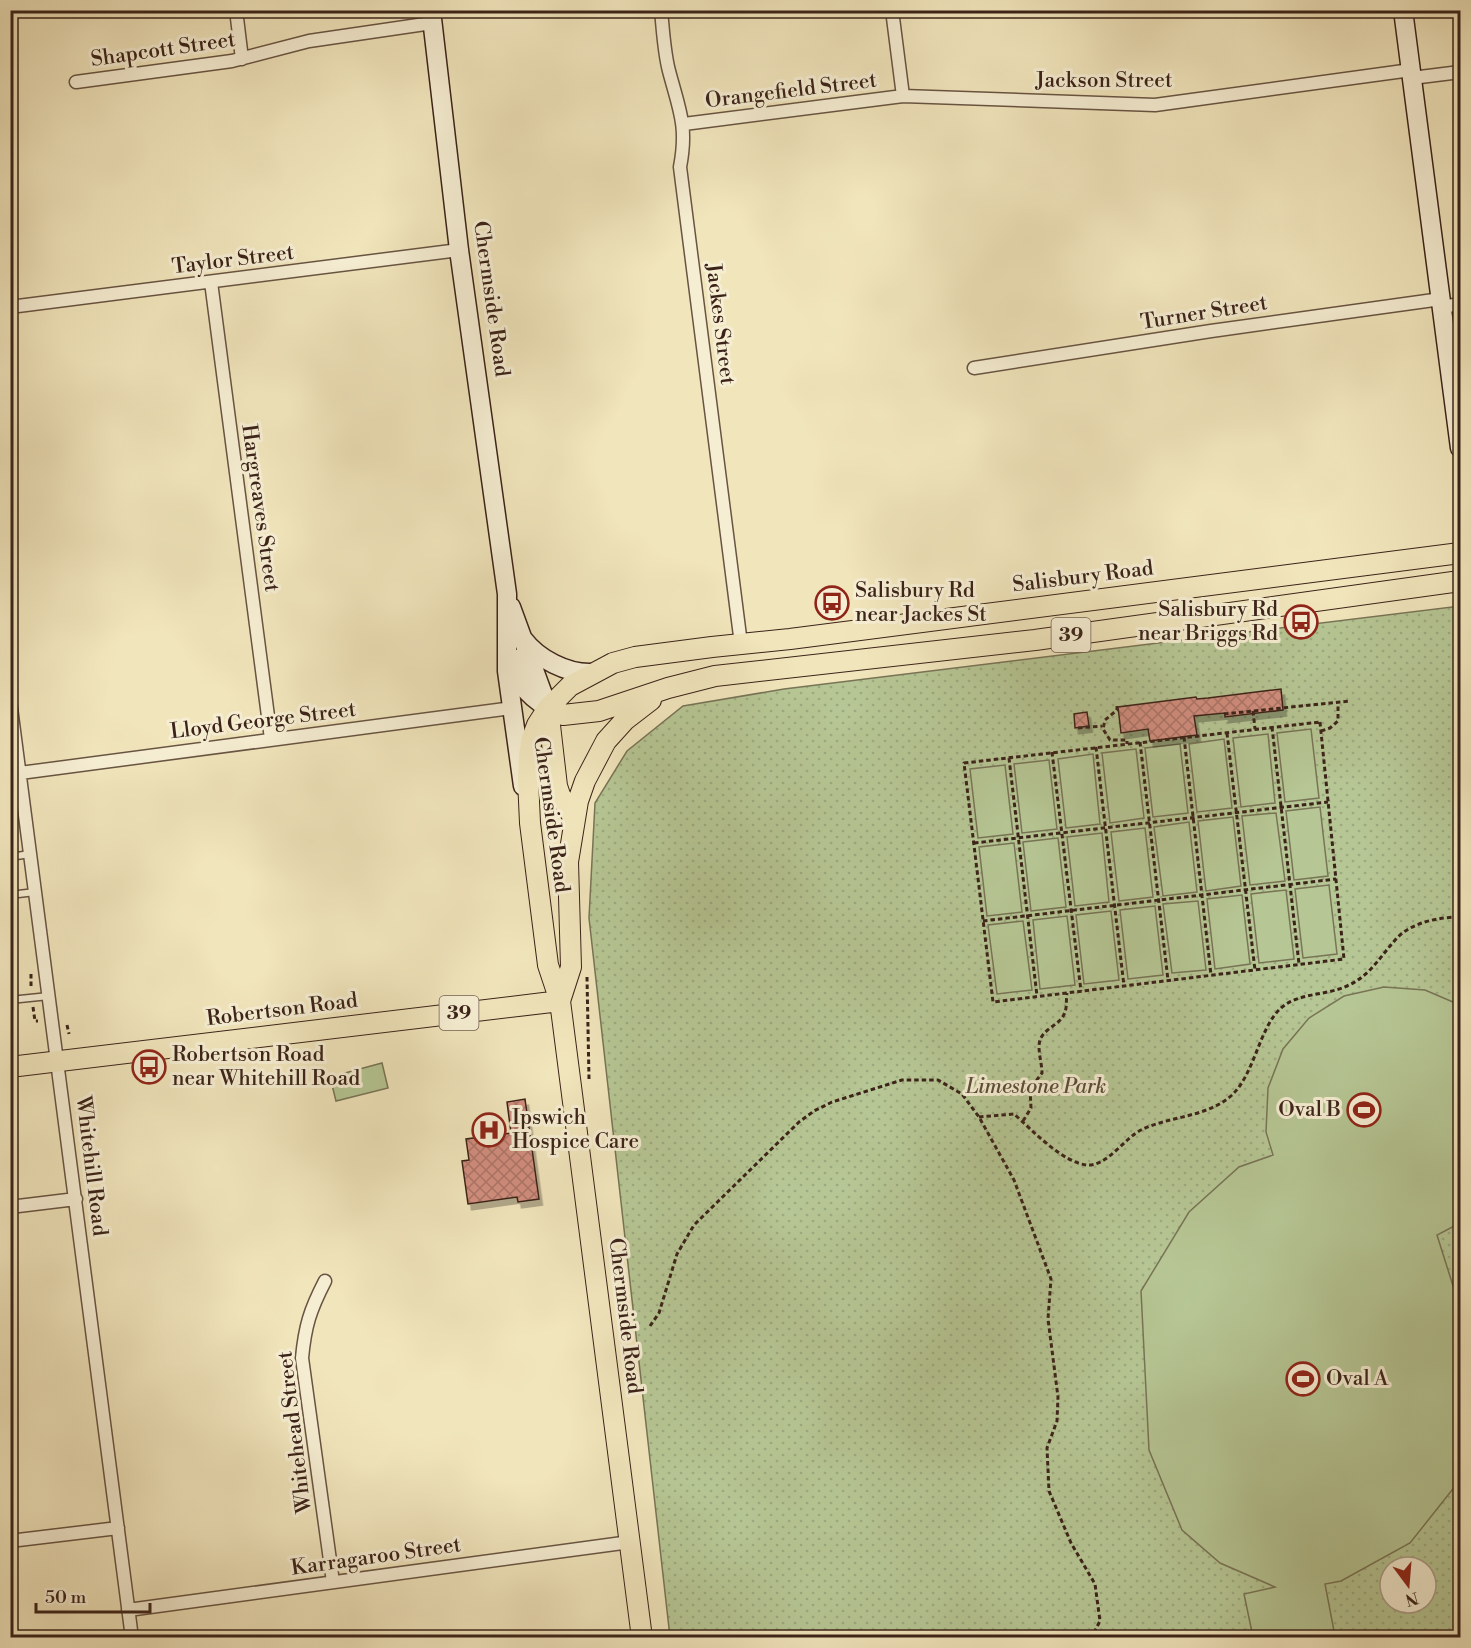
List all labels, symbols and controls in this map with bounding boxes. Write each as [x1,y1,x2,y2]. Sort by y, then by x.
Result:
street label: Shapcott Street [89,27,238,73]
street label: Orangefield Street [704,68,879,114]
street label: Jackson Street [1035,68,1173,94]
street label: Chermside Road [467,219,515,379]
street label: Taylor Street [171,240,296,280]
street label: Jackes Street [700,261,740,387]
street label: Turner Street [1139,290,1270,336]
street label: Hargreaves Street [235,423,285,594]
street label: Salisbury Road [1011,555,1155,599]
place label: Salisbury Rd near Jackes St [855,578,987,628]
bus stop icon: Salisbury Rd near Jackes St [814,585,850,621]
place label: Salisbury Rd near Briggs Rd [1138,597,1278,647]
bus stop icon: Salisbury Rd near Briggs Rd [1283,604,1319,640]
road number: 39 [1052,618,1090,652]
street label: Lloyd George Street [169,697,358,745]
street label: Chermside Road [527,735,575,895]
street label: Robertson Road [205,988,359,1032]
road number: 39 [440,996,478,1030]
place label: Robertson Road near Whitehill Road [172,1042,360,1092]
bus stop icon: Robertson Road near Whitehill Road [131,1049,167,1085]
park label: Limestone Park [965,1074,1106,1100]
sports icon: Oval B [1346,1092,1382,1128]
street label: Whitehill Road [69,1093,113,1238]
place label: Oval B [1278,1097,1341,1123]
place label: Ipswich Hospice Care [512,1105,639,1155]
hospital icon: Ipswich Hospice Care [471,1112,507,1148]
street label: Chermside Road [603,1236,647,1396]
street label: Whitehead Street [272,1349,318,1516]
sports icon: Oval A [1285,1361,1321,1397]
place label: Oval A [1326,1366,1389,1392]
street label: Karragaroo Street [289,1532,463,1582]
north arrow [1378,1555,1438,1615]
scale bar [36,1576,150,1614]
text: 50 m [45,1586,87,1609]
text: N [1403,1587,1421,1610]

